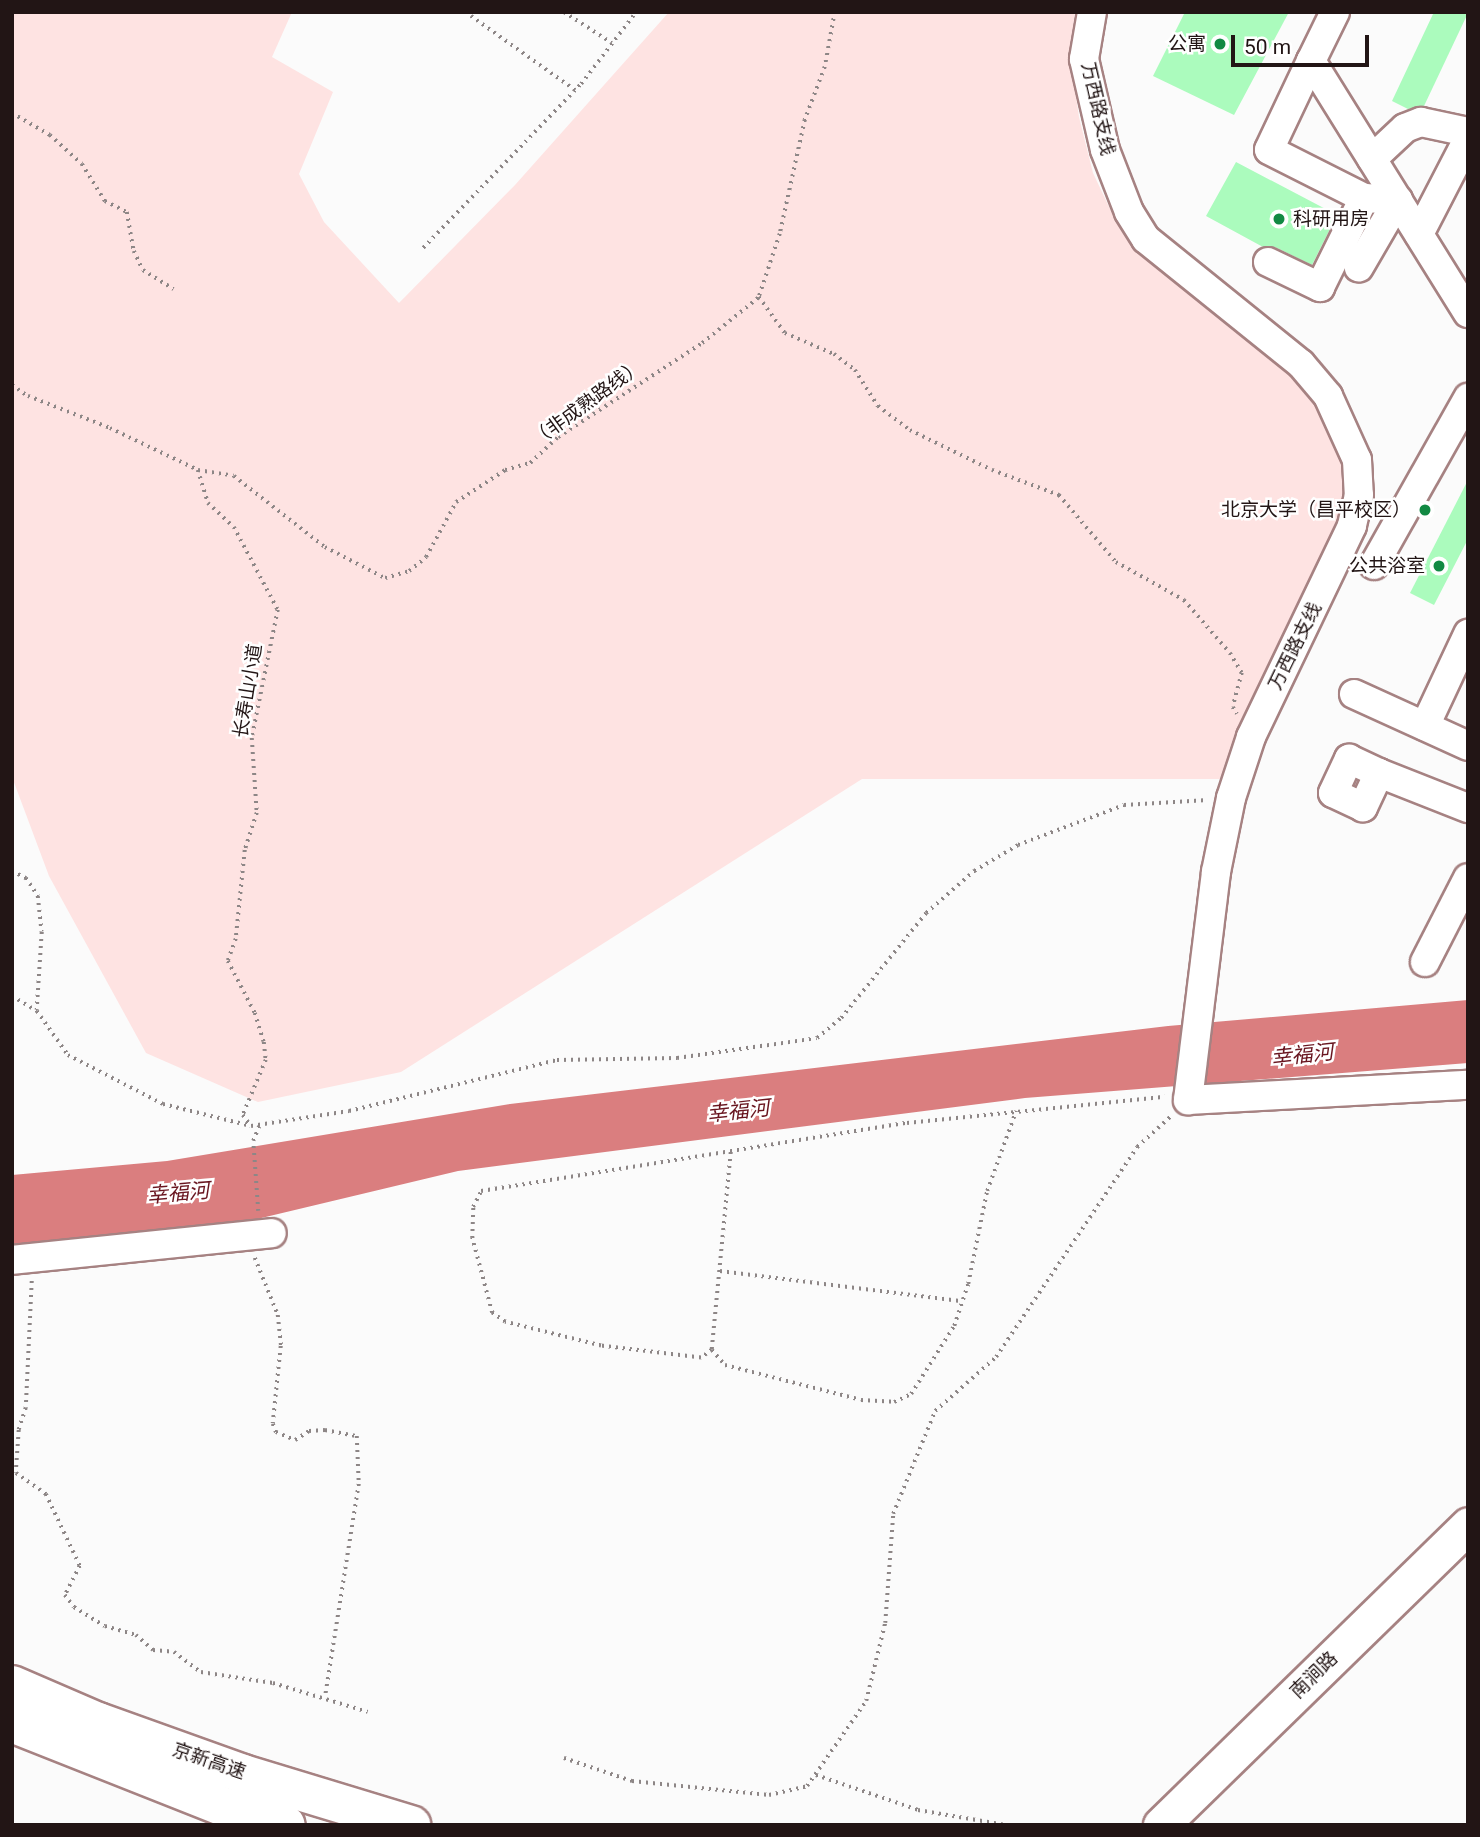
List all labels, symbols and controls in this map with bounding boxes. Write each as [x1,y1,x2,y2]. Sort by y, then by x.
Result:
scale bar [1235,21,1373,65]
place label: 公寓 [1168,33,1206,55]
text: 50 m [1244,35,1291,59]
marker: 公寓 [1212,36,1228,52]
street label: 万西路支线 [1076,60,1120,158]
place label: 科研用房 [1293,208,1369,230]
marker: 科研用房 [1271,211,1287,227]
street label: （非成熟路线） [526,355,648,451]
place label: 北京大学（昌平校区） [1221,499,1411,521]
marker: 北京大学（昌平校区） [1417,502,1433,518]
place label: 公共浴室 [1349,555,1425,577]
marker: 公共浴室 [1431,558,1447,574]
street label: 万西路支线 [1264,598,1326,694]
street label: 长寿山小道 [229,642,267,740]
water label: 幸福河 [1269,1039,1335,1071]
water label: 幸福河 [705,1095,771,1127]
water label: 幸福河 [146,1178,210,1208]
street label: 南涧路 [1286,1647,1342,1703]
street label: 京新高速 [169,1738,249,1784]

